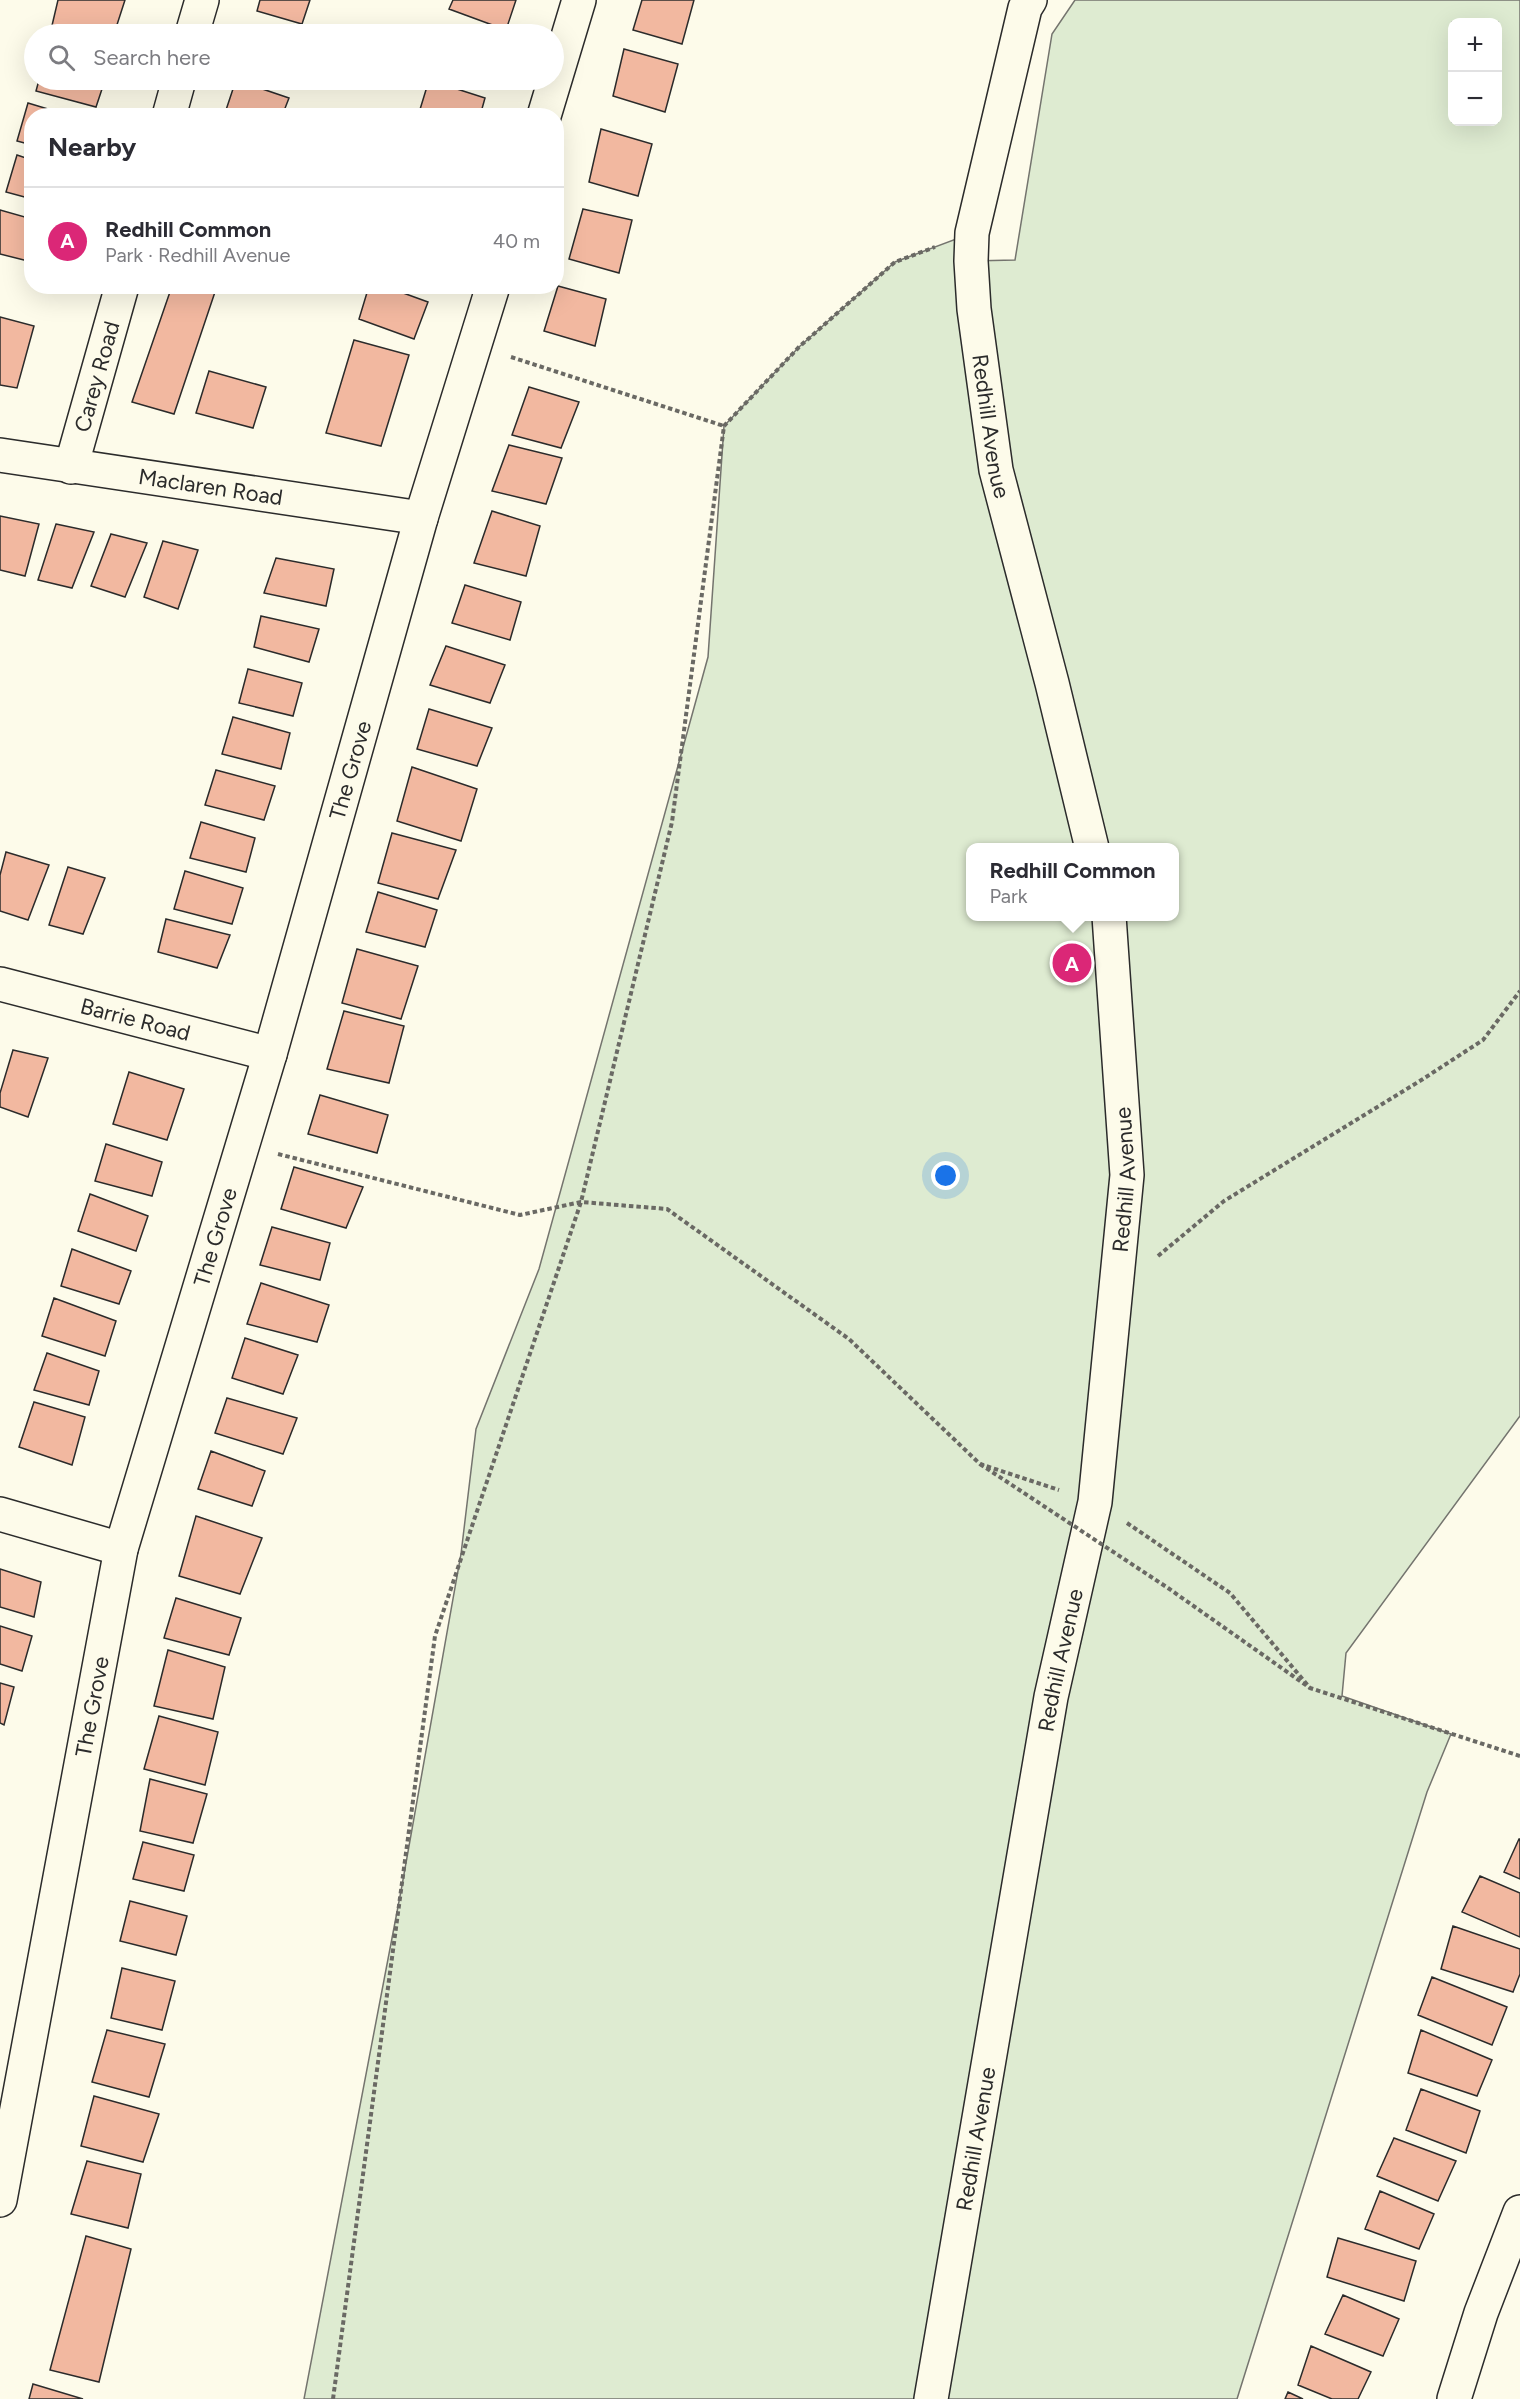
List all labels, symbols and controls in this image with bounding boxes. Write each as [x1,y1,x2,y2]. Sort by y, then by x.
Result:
map controls [1448,18,1502,126]
button: + [1448,18,1502,72]
search box [24,24,564,90]
icon: search [45,41,78,74]
text: Search here [93,44,211,71]
button: − [1448,72,1502,126]
text: Nearby [48,131,136,163]
text: Redhill Common [105,216,271,243]
text: A [60,229,75,253]
text: 40 m [493,229,540,253]
text: Park · Redhill Avenue [105,243,290,267]
street label: Carey Road [68,318,125,435]
street label: Redhill Avenue [967,352,1016,501]
street label: Maclaren Road [137,462,285,511]
street label: The Grove [323,718,377,823]
popup [966,843,1179,921]
text: Redhill Common [989,857,1156,884]
text: Park [989,884,1027,908]
pin: A [1052,940,1092,986]
street label: Barrie Road [78,992,194,1046]
street label: Redhill Avenue [1106,1106,1141,1253]
your location [931,1161,960,1190]
street label: The Grove [187,1184,243,1290]
street label: Redhill Avenue [1032,1586,1089,1734]
street label: The Grove [69,1654,114,1759]
street label: Redhill Avenue [950,2065,1001,2213]

